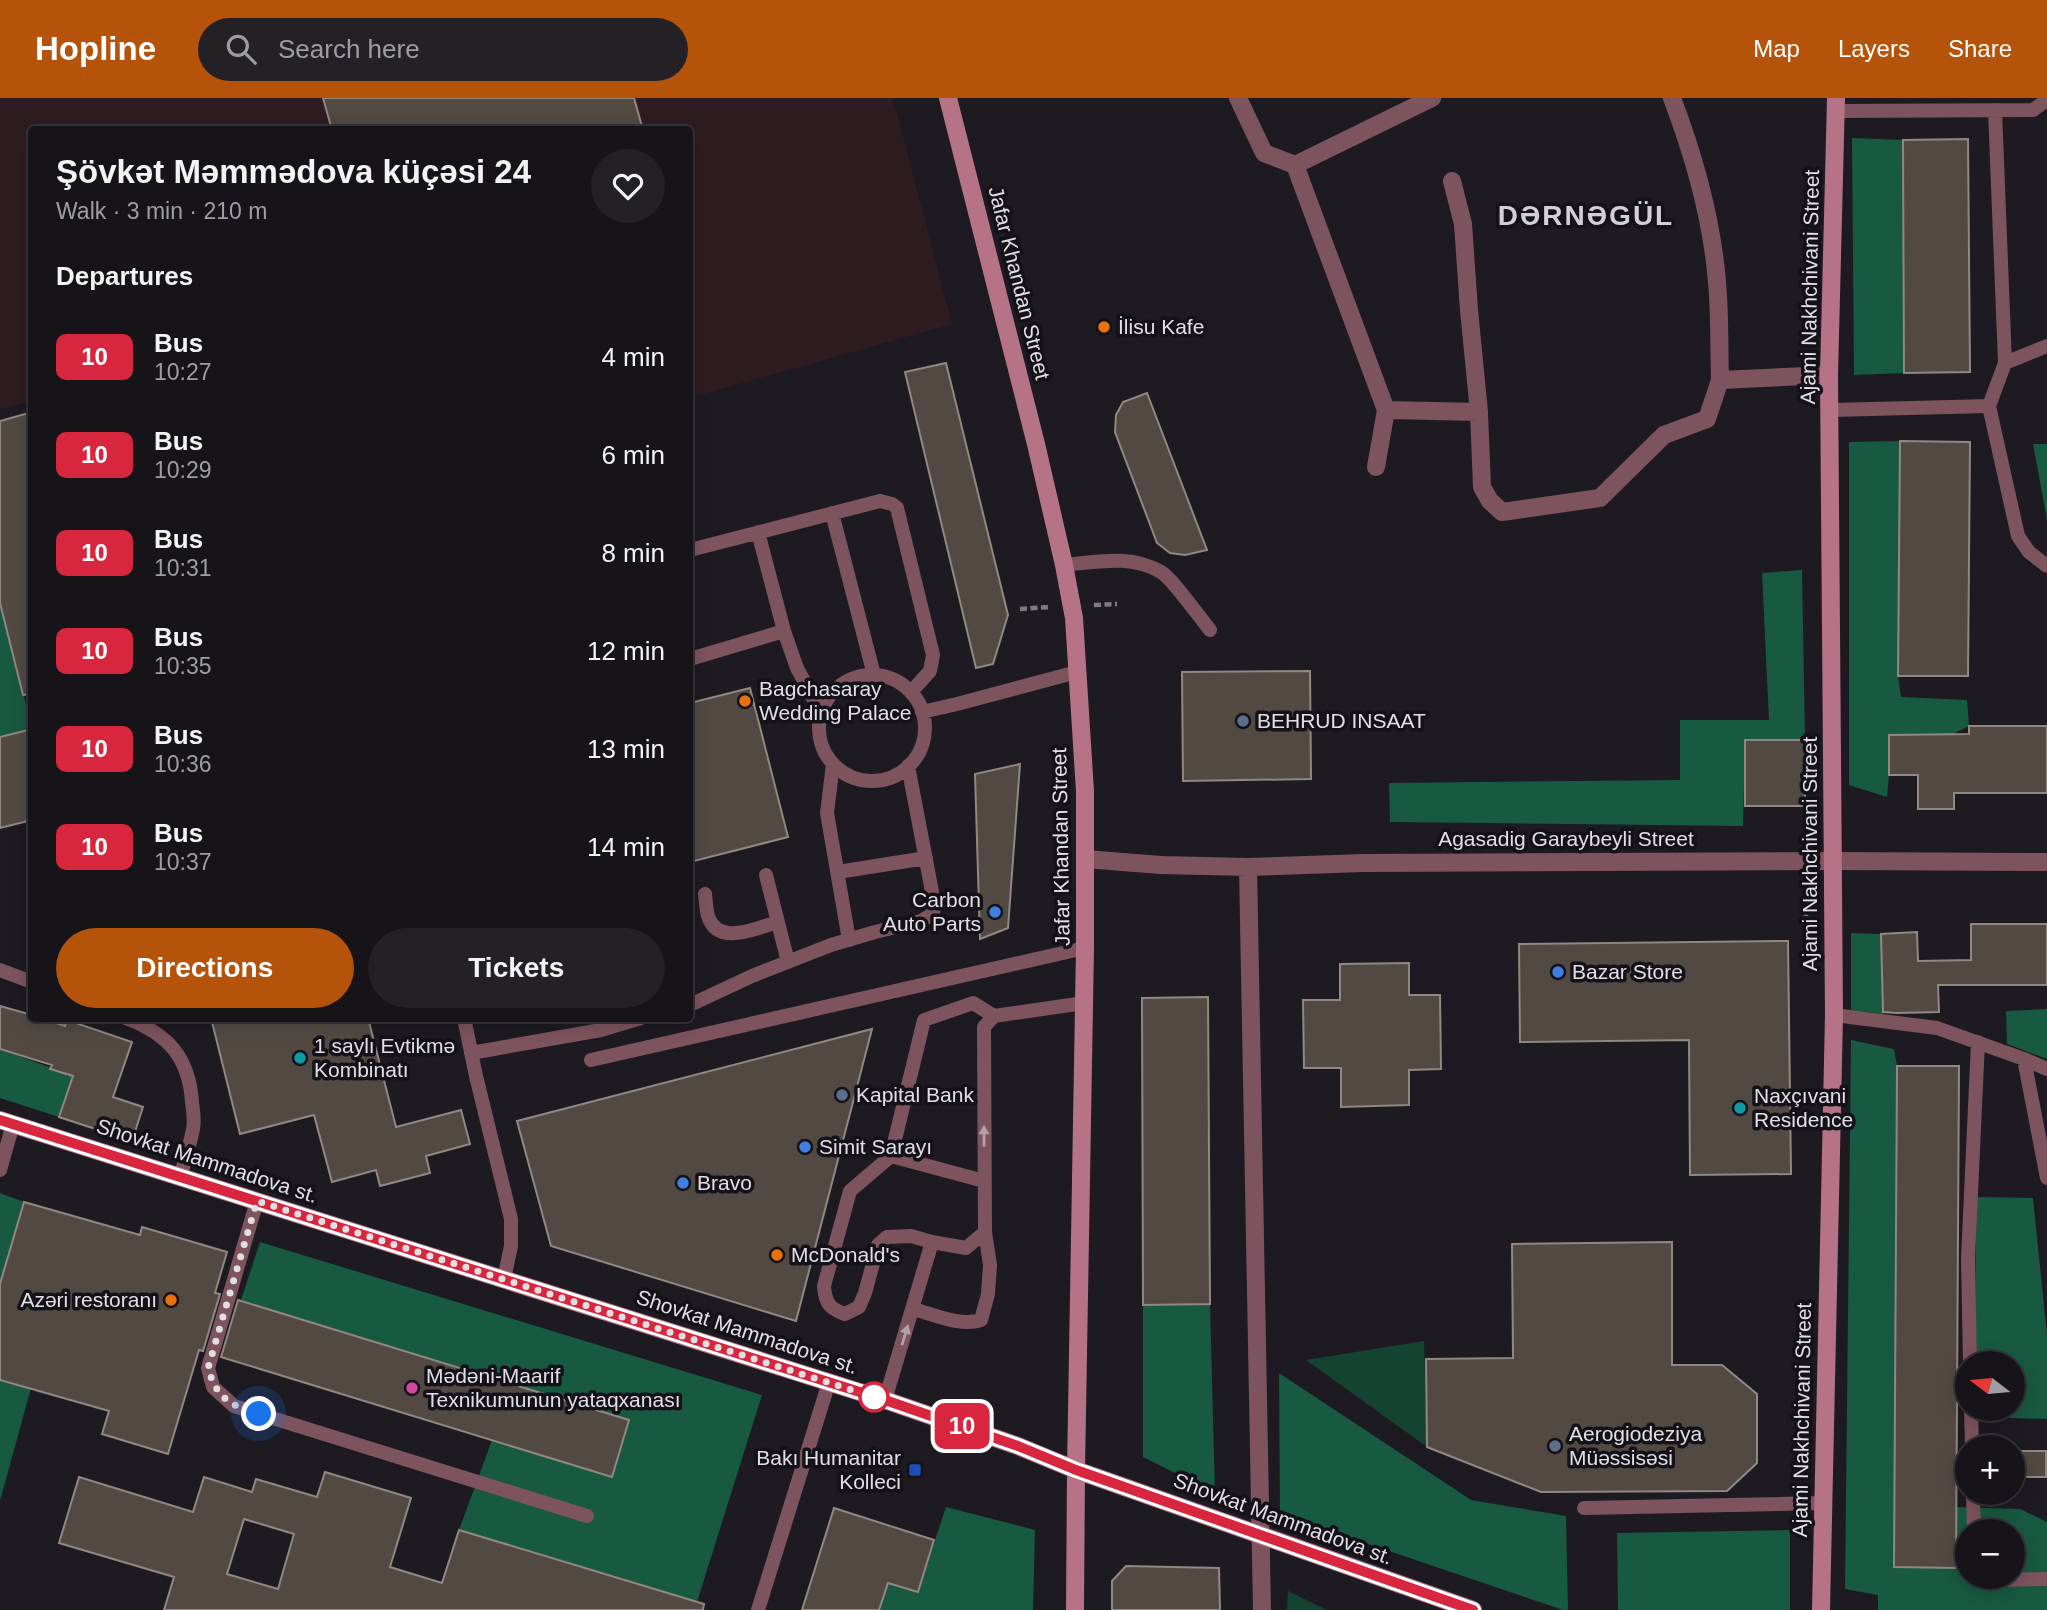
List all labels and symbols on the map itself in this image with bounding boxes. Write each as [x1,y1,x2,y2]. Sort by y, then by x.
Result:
street label: Ajami Nakhchivani Street [1796,169,1823,404]
street label: Jafar Khandan Street [984,184,1055,382]
district label: DƏRNƏGÜL [1498,200,1674,231]
place label: İlisu Kafe [1118,315,1204,338]
marker: İlisu Kafe [1096,319,1112,335]
place label: Bagchasaray Wedding Palace [759,677,912,724]
marker: Bagchasaray Wedding Palace [737,693,753,709]
place label: BEHRUD INSAAT [1257,709,1426,732]
marker: BEHRUD INSAAT [1235,713,1251,729]
street label: Ajami Nakhchivani Street [1798,737,1821,971]
street label: Jafar Khandan Street [1047,747,1074,946]
street label: Agasadig Garaybeyli Street [1438,827,1694,850]
place label: Carbon Auto Parts [883,888,981,935]
marker: Carbon Auto Parts [987,904,1003,920]
place label: Bazar Store [1572,960,1683,983]
marker: Bazar Store [1550,964,1566,980]
place label: 1 saylı Evtikmə Kombinatı [314,1034,455,1081]
marker: 1 saylı Evtikmə Kombinatı [292,1050,308,1066]
place label: Kapital Bank [856,1083,974,1106]
place label: Naxçıvani Residence [1754,1084,1853,1131]
marker: Kapital Bank [834,1087,850,1103]
marker: Naxçıvani Residence [1732,1100,1748,1116]
street label: Shovkat Mammadova st. [94,1114,321,1207]
one-way arrow [978,1125,990,1147]
place label: Simit Sarayı [819,1135,932,1158]
marker: Simit Sarayı [797,1139,813,1155]
place label: Bravo [697,1171,752,1194]
marker: Bravo [675,1175,691,1191]
place label: McDonald's [791,1243,900,1266]
marker: McDonald's [769,1247,785,1263]
street label: Shovkat Mammadova st. [634,1285,861,1378]
place label: Azəri restoranı [20,1288,157,1311]
marker: Azəri restoranı [163,1292,179,1308]
street label: Ajami Nakhchivani Street [1788,1302,1815,1537]
one-way arrow [900,1324,911,1345]
north arrow [1955,1351,2025,1421]
place label: Mədəni-Maarif Texnikumunun yataqxanası [426,1364,681,1411]
marker: Mədəni-Maarif Texnikumunun yataqxanası [404,1380,420,1396]
unlabelled marker [859,1382,889,1412]
your location [241,1396,276,1431]
line badge: 10 [930,1403,993,1449]
place label: Aerogiodeziya Müəssisəsi [1569,1422,1702,1469]
marker: Aerogiodeziya Müəssisəsi [1547,1438,1563,1454]
place label: Bakı Humanitar Kolleci [756,1446,901,1493]
marker: Bakı Humanitar Kolleci [907,1462,923,1478]
street label: Shovkat Mammadova st. [1171,1468,1396,1569]

